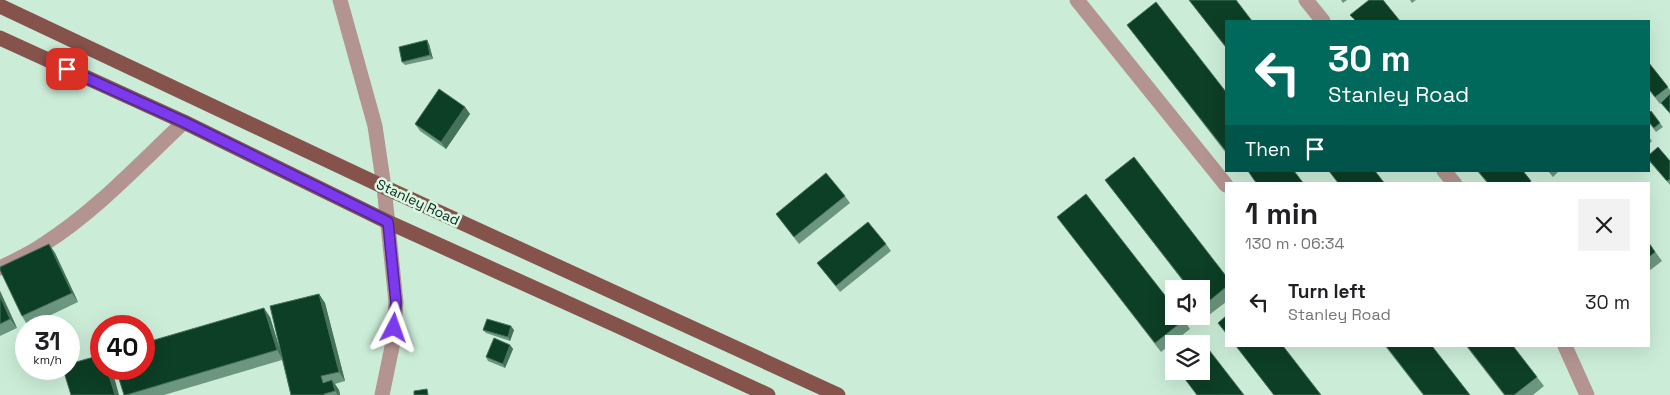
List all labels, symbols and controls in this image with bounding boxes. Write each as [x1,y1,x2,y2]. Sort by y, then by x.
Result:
text: 30 m [1328,37,1411,81]
icon: left [1245,40,1310,105]
pin [46,48,88,90]
icon: arrive [53,55,81,83]
text: Stanley Road [1328,80,1469,108]
icon: arrive [1301,135,1329,163]
text: Then [1245,137,1291,162]
street label: Stanley Road [373,175,463,229]
text: 1 min [1245,194,1318,233]
button: close [1578,199,1630,251]
text: 130 m · 06:34 [1245,233,1344,254]
text: Turn left [1288,279,1366,304]
map controls [1165,280,1210,380]
button: sound [1165,280,1210,325]
icon: left [1245,288,1273,316]
text: 30 m [1585,290,1630,315]
position arrow [367,301,419,353]
text: Stanley Road [1288,304,1391,325]
speed limit sign: 40 [90,315,155,380]
text: 31 [34,325,61,357]
button: layers [1165,335,1210,380]
text: km/h [33,352,62,368]

